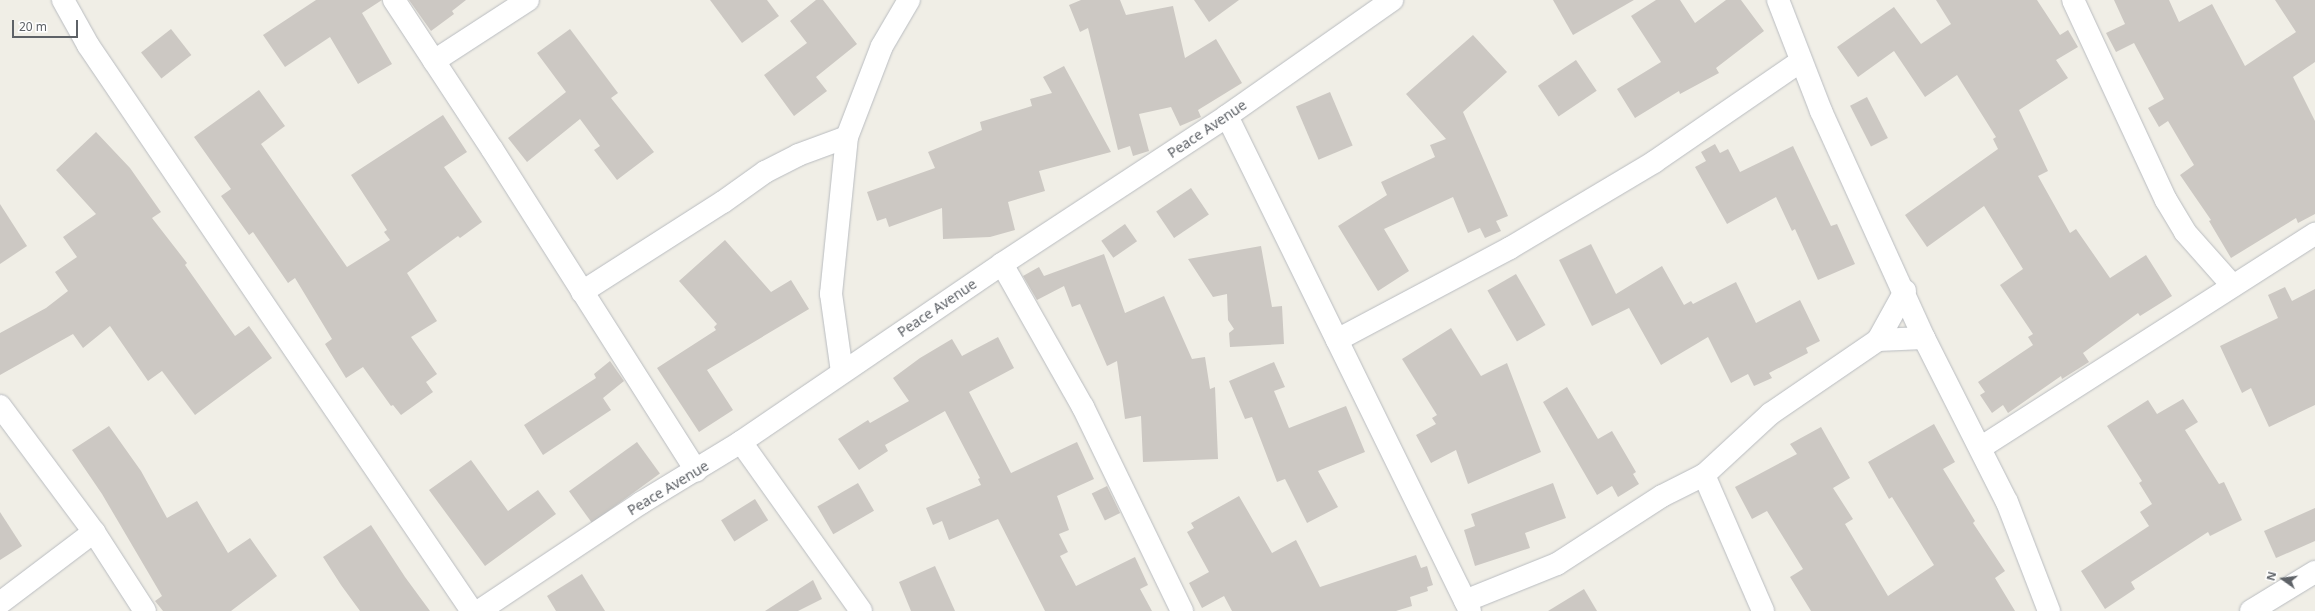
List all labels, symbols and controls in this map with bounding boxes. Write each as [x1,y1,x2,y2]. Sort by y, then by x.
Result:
scale bar [14,12,80,38]
text: 20 m [19,18,47,35]
street label: Peace Avenue [1164,96,1250,162]
street label: Peace Avenue [894,275,980,341]
street label: Peace Avenue [624,457,712,519]
north arrow [2263,559,2303,599]
text: N [2263,570,2279,582]

